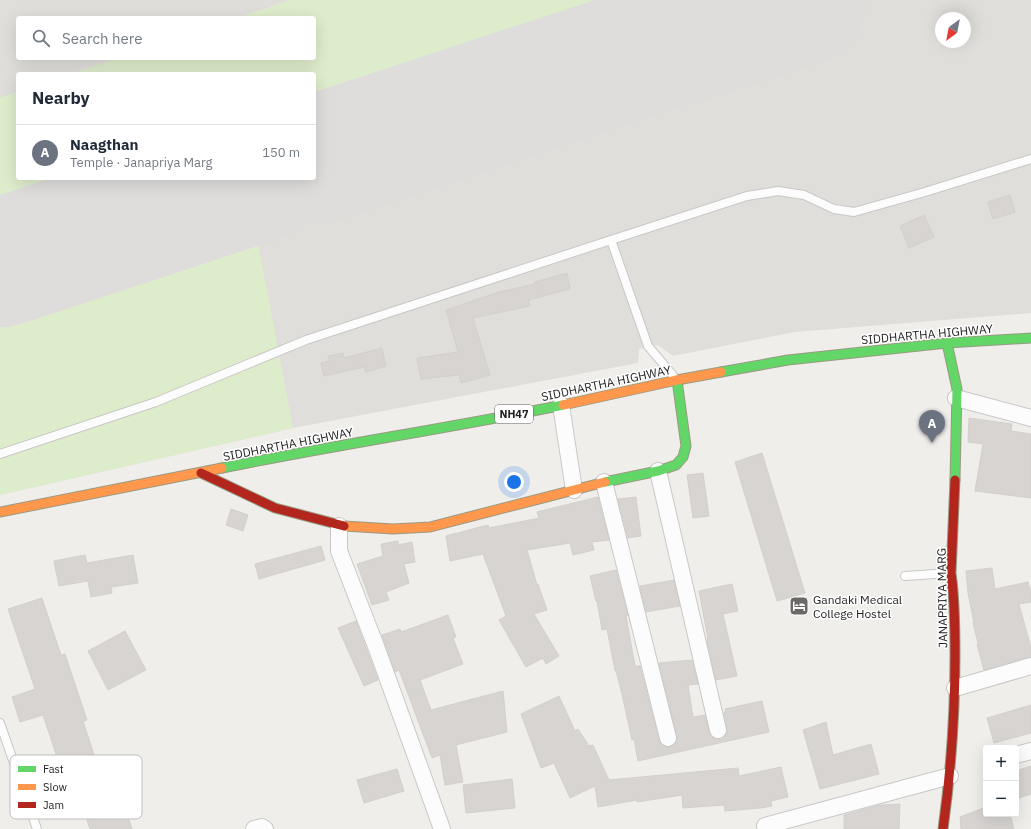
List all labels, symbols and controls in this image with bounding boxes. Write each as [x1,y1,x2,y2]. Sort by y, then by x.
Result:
north arrow [935,12,971,48]
search box [16,16,316,60]
icon: search [30,27,52,49]
text: Search here [62,29,142,48]
text: Nearby [32,87,90,109]
text: Naagthan [70,135,138,154]
text: A [41,144,49,161]
text: 150 m [262,144,300,161]
text: Temple · Janapriya Marg [70,154,212,171]
street label: SIDDHARTHA HIGHWAY [860,321,994,347]
street label: SIDDHARTHA HIGHWAY [540,362,672,404]
road number: NH47 [495,405,533,423]
pin: A [919,410,945,443]
street label: SIDDHARTHA HIGHWAY [222,424,354,464]
your location [504,472,524,492]
street label: JANAPRIYA MARG [934,548,950,648]
place label: Gandaki Medical College Hostel [813,592,902,621]
hotel icon: Gandaki Medical College Hostel [788,595,810,617]
map controls [983,745,1019,817]
button: + [983,745,1019,781]
legend [10,755,142,819]
text: Fast [43,762,64,776]
text: Slow [43,780,67,794]
button: − [983,781,1019,817]
text: Jam [43,798,64,812]

